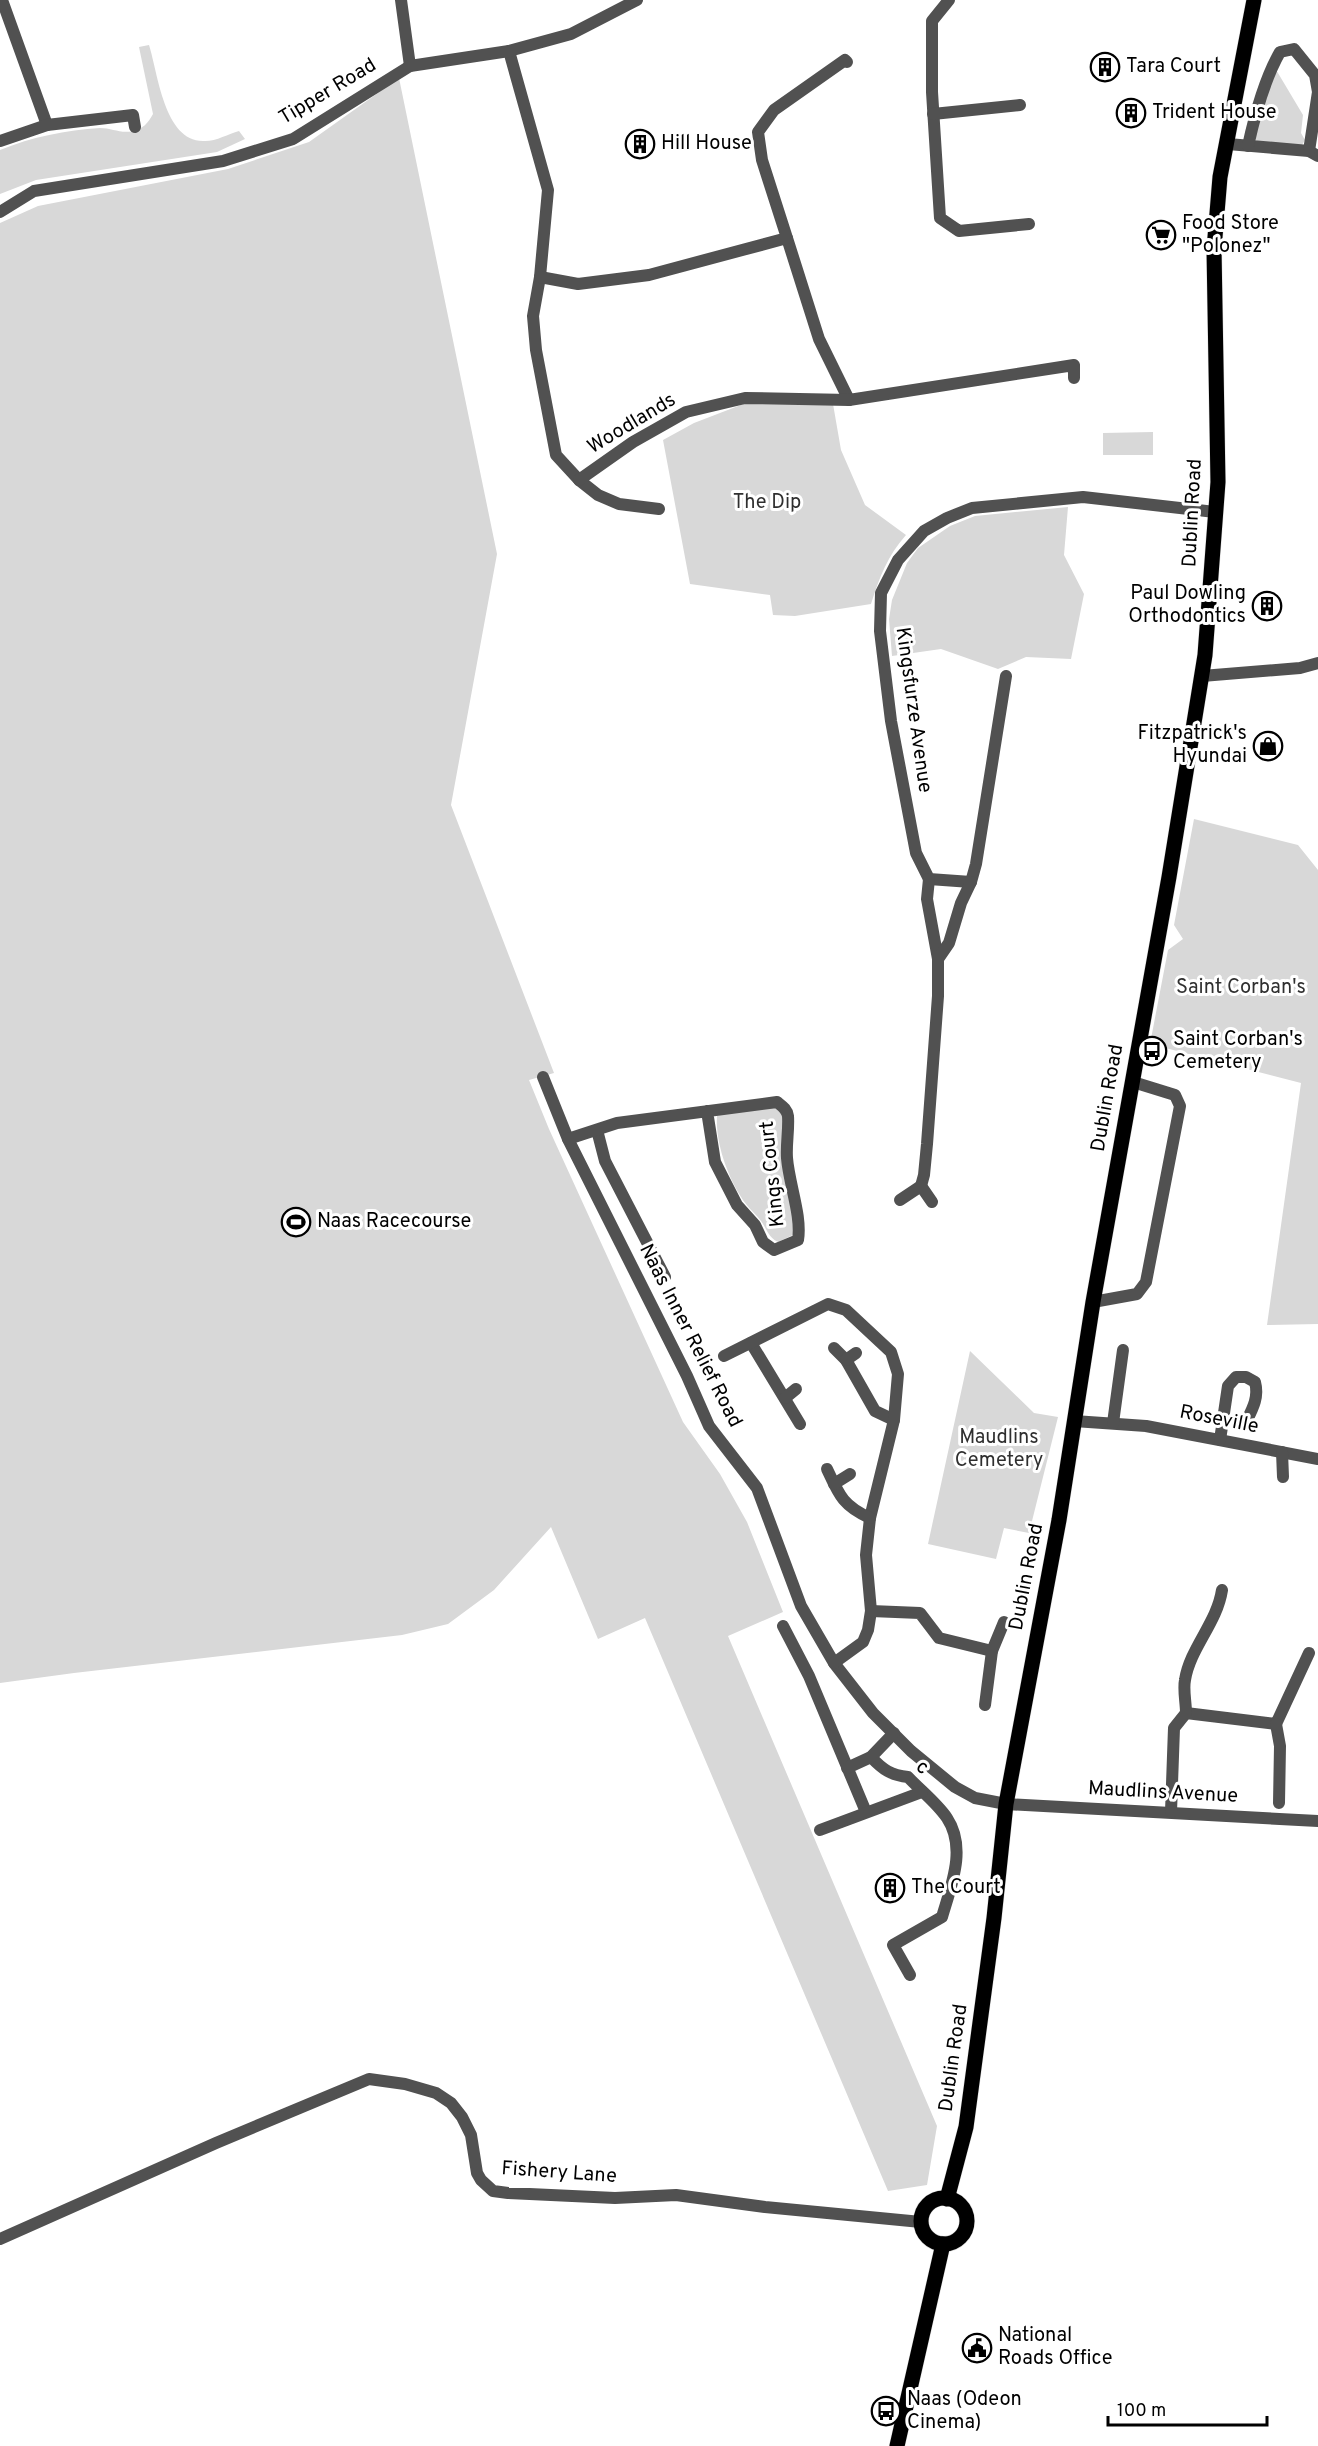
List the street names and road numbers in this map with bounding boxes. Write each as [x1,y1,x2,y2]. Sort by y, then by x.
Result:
street label: Tipper Road [274,53,382,131]
street label: Woodlands [583,387,681,461]
street label: Dublin Road [1177,458,1209,568]
street label: Kingsfurze Avenue [889,626,937,794]
street label: Dublin Road [1086,1042,1130,1154]
street label: Kings Court [755,1120,791,1228]
street label: Naas Inner Relief Road [632,1240,748,1432]
street label: Roseville [1177,1400,1261,1440]
street label: Dublin Road [1004,1521,1050,1633]
street label: c [911,1754,933,1782]
street label: Maudlins Avenue [1087,1776,1239,1810]
street label: Dublin Road [934,2002,974,2114]
street label: Fishery Lane [500,2156,618,2190]

